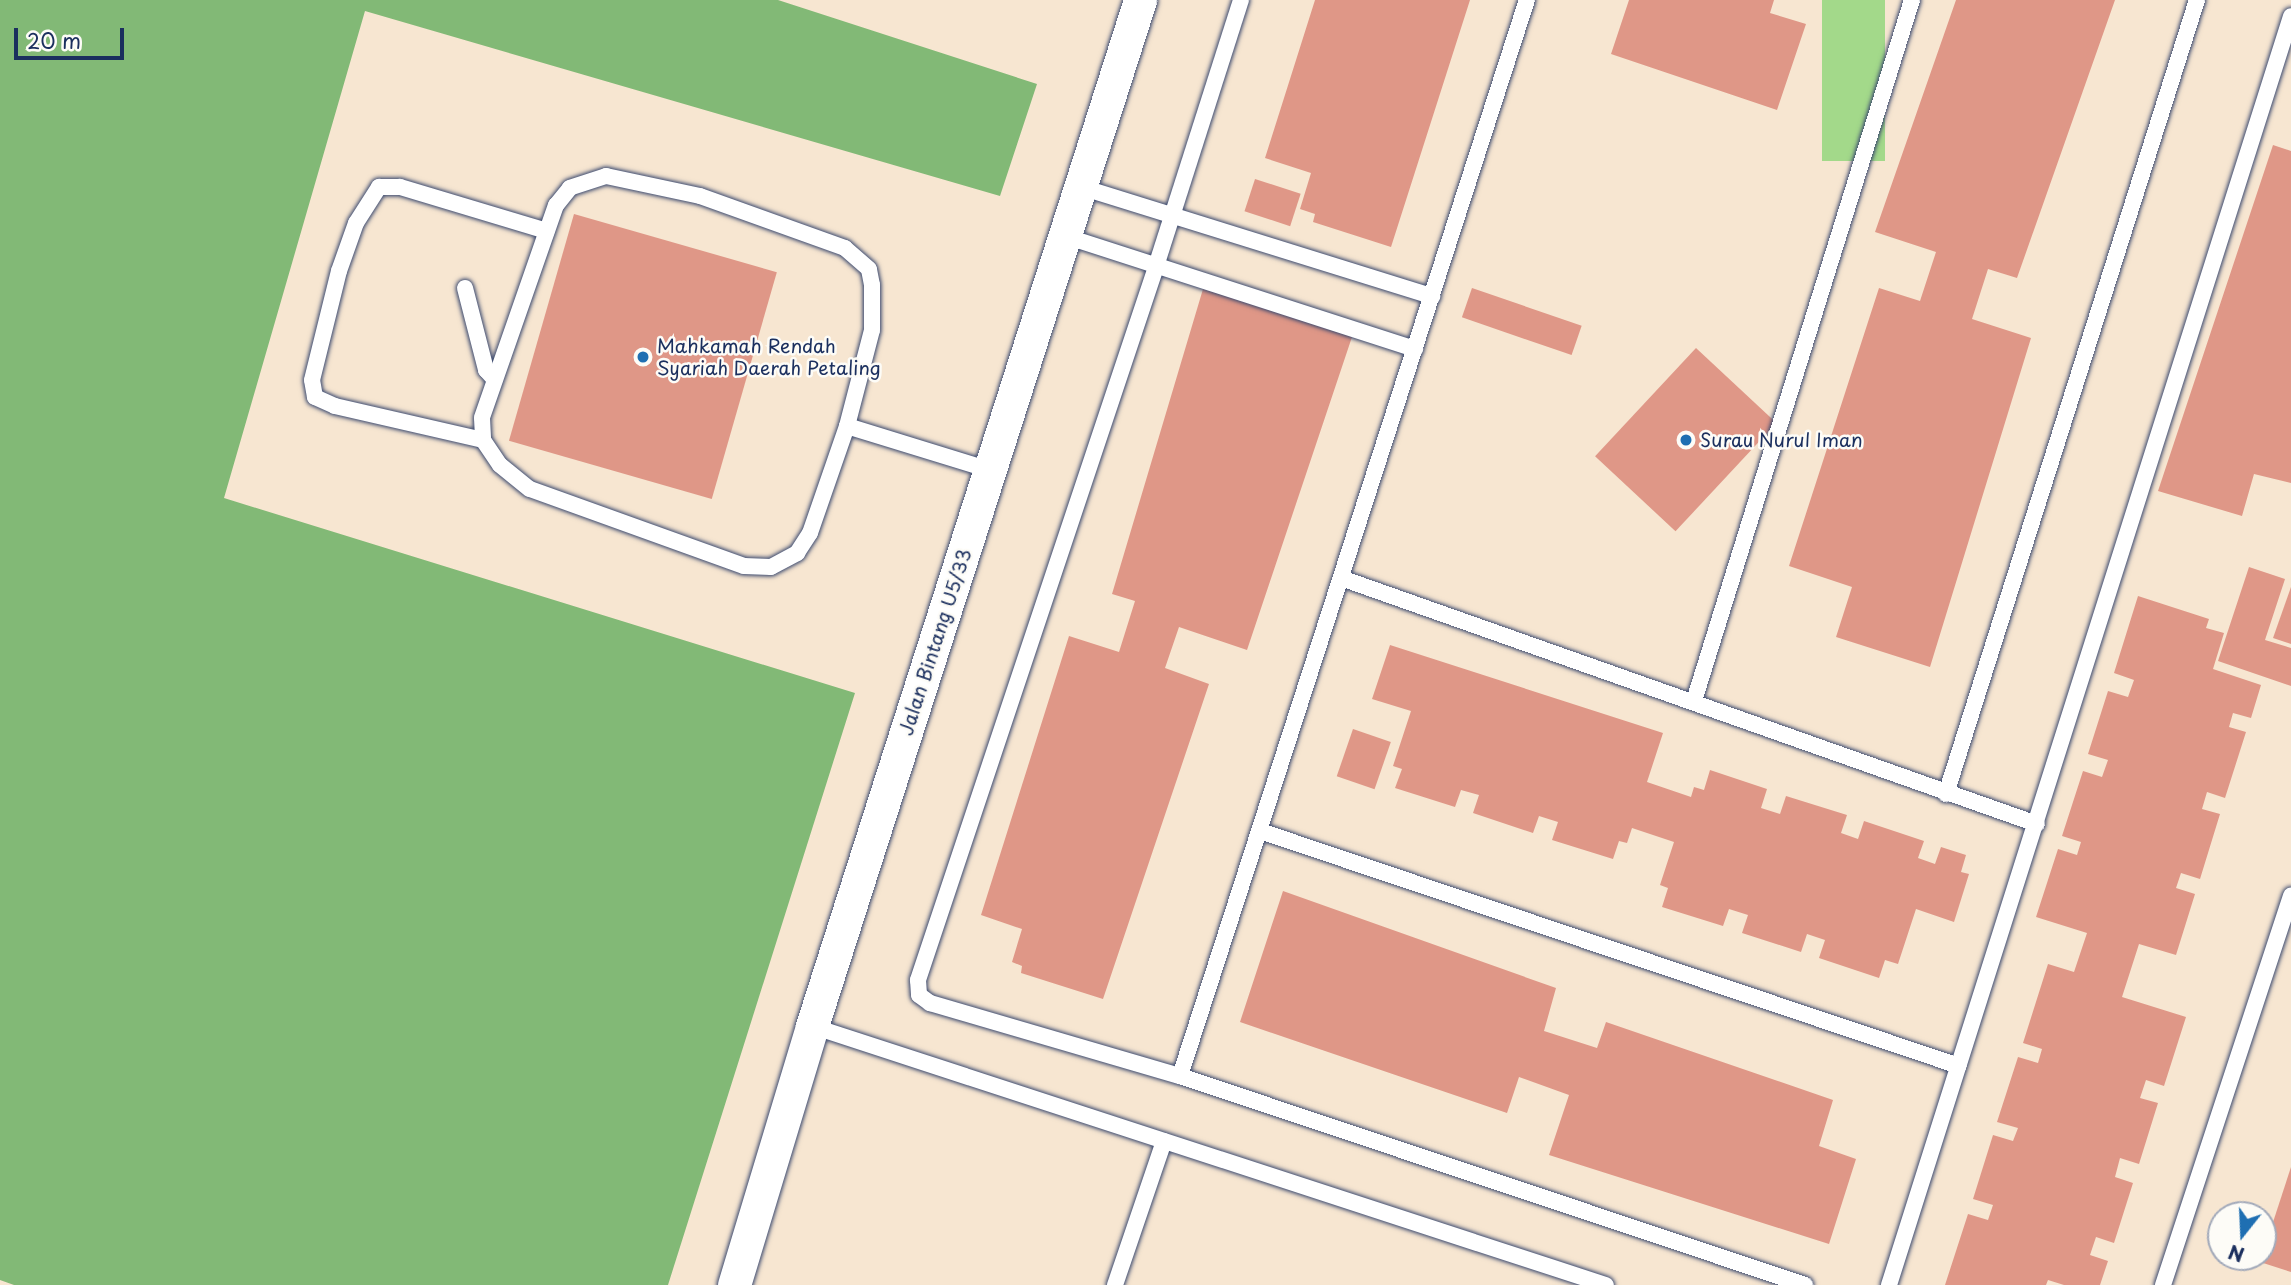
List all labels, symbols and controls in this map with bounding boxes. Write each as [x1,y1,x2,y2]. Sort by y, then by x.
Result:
scale bar [18,14,128,58]
text: 20 m [27,24,81,56]
place label: Mahkamah Rendah Syariah Daerah Petaling [657,335,881,379]
marker: Mahkamah Rendah Syariah Daerah Petaling [635,349,651,365]
place label: Surau Nurul Iman [1700,429,1863,451]
marker: Surau Nurul Iman [1678,432,1694,448]
street label: Jalan Bintang U5/33 [894,545,976,739]
north arrow [2207,1201,2277,1271]
text: N [2225,1238,2248,1270]

